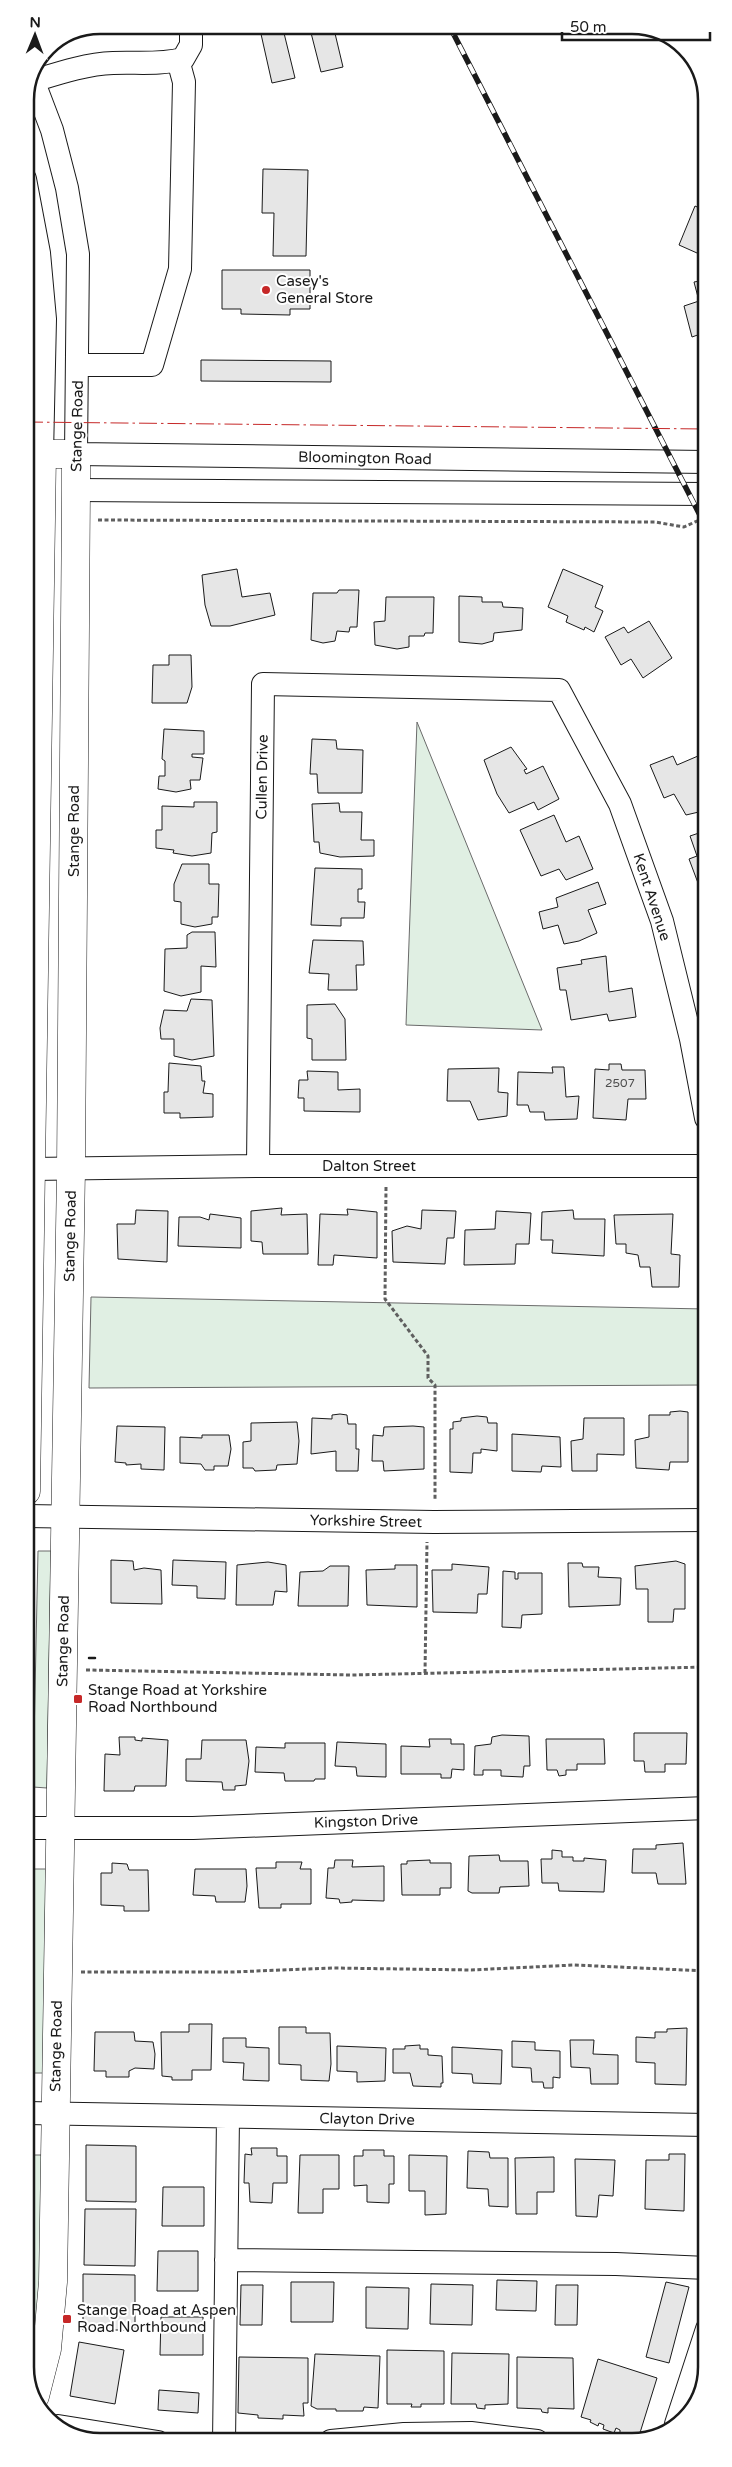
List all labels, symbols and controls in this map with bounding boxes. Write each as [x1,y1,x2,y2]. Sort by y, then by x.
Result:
north arrow [10,10,60,60]
scale bar [562,10,710,42]
text: N [29,14,41,31]
text: 50 m [570,18,607,36]
place label: Casey's General Store [276,272,373,307]
marker: Casey's General Store [260,284,272,296]
street label: Stange Road [67,380,87,472]
street label: Bloomington Road [298,448,432,468]
street label: Cullen Drive [252,734,272,820]
street label: Stange Road [65,785,83,877]
street label: Kent Avenue [629,851,675,943]
house number: 2507 [605,1076,635,1090]
street label: Dalton Street [322,1157,416,1175]
street label: Stange Road [60,1190,80,1282]
street label: Yorkshire Street [310,1511,423,1531]
street label: Stange Road [53,1595,73,1687]
place label: Stange Road at Yorkshire Road Northbound [88,1681,267,1716]
marker: Stange Road at Yorkshire Road Northbound [72,1693,84,1705]
street label: Kingston Drive [314,1810,418,1832]
street label: Stange Road [46,2000,66,2092]
street label: Clayton Drive [319,2109,415,2129]
place label: Stange Road at Aspen Road Northbound [77,2301,236,2336]
marker: Stange Road at Aspen Road Northbound [61,2313,73,2325]

